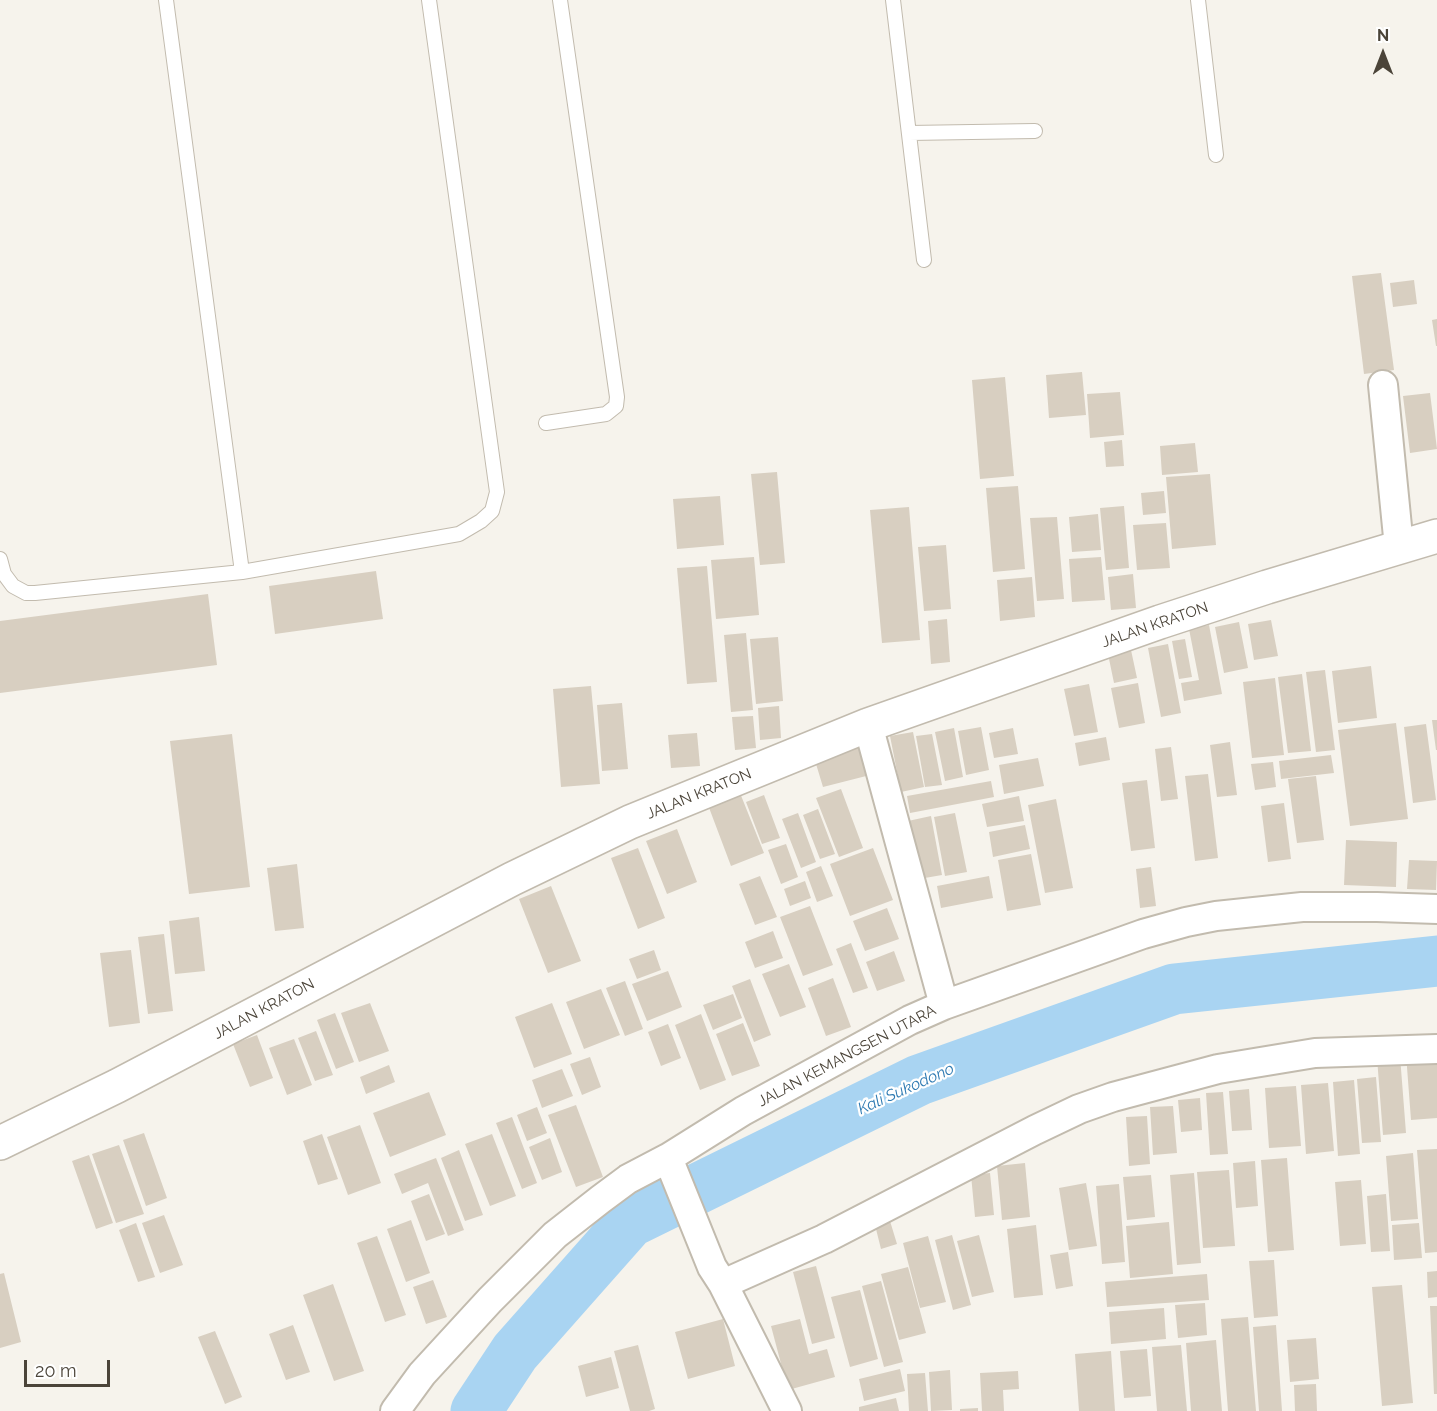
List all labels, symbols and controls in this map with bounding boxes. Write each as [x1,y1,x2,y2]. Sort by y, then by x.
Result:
north arrow [1353,24,1413,84]
text: N [1377,26,1389,45]
street label: JALAN KRATON [1099,598,1211,652]
street label: JALAN KRATON [644,765,754,823]
street label: JALAN KRATON [211,975,317,1043]
street label: JALAN KEMANGSEN UTARA [755,1001,939,1111]
water label: Kali Sukodono [855,1059,957,1119]
scale bar [27,1348,112,1386]
text: 20 m [35,1360,77,1381]

